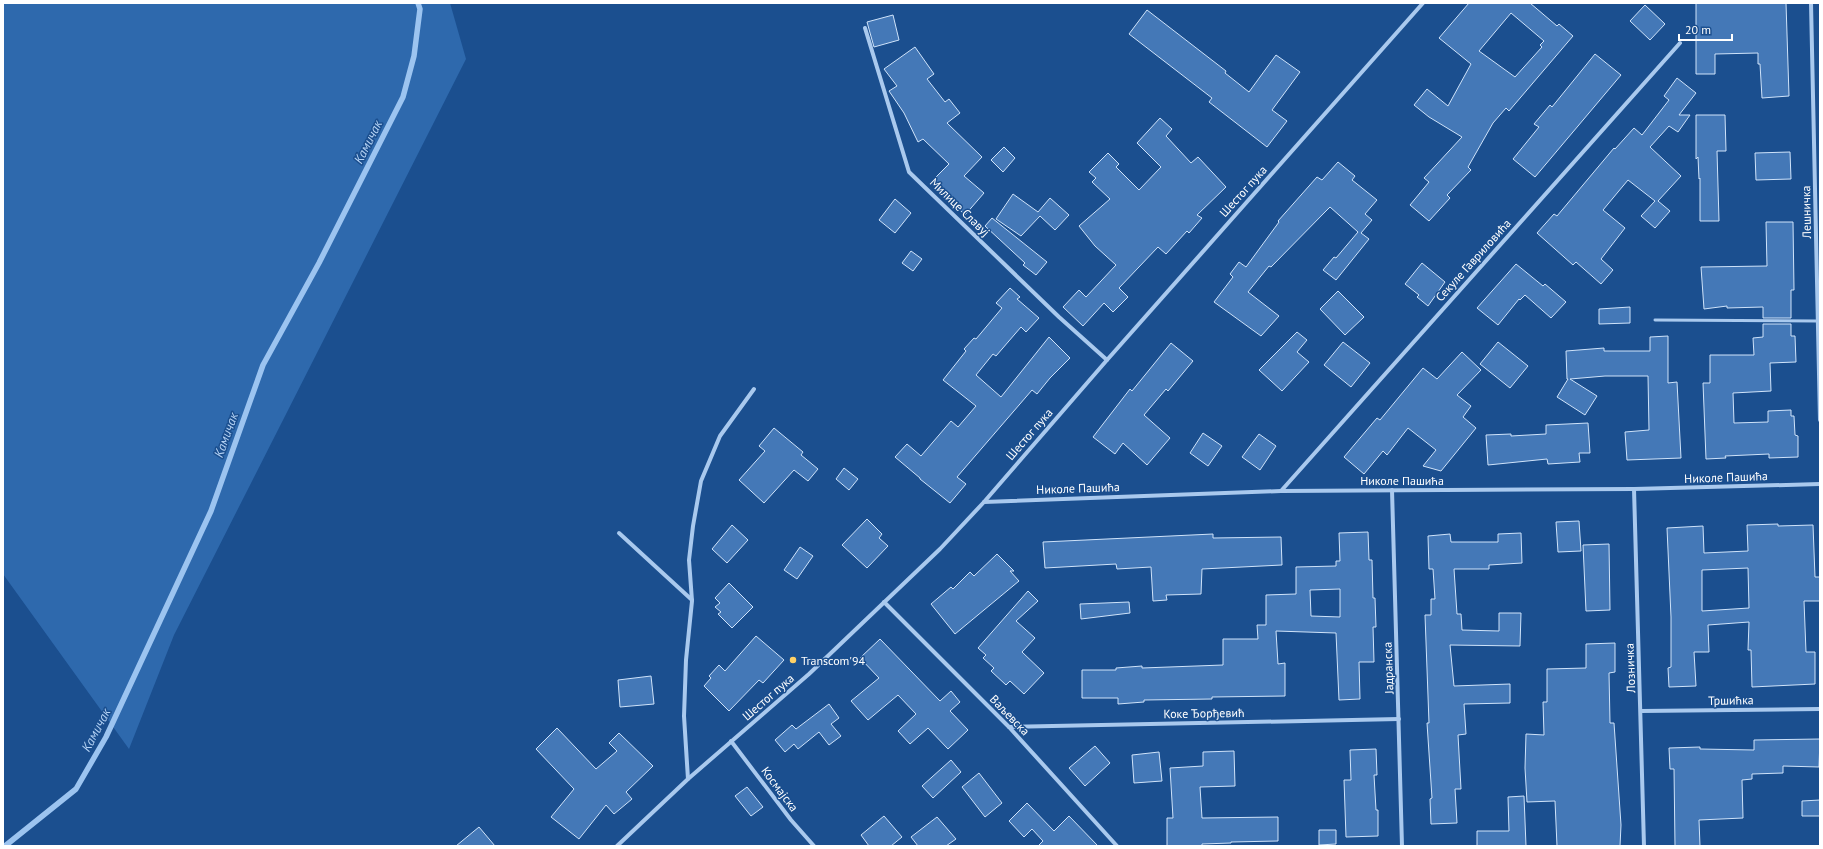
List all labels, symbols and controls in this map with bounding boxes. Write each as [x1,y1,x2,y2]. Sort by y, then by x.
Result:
scale bar [1679,16,1732,42]
text: 20 m [1685,22,1711,37]
water label: Камичак [350,116,387,167]
street label: Шестог пука [1216,162,1270,220]
street label: Милице Славуј [927,175,993,239]
street label: Лешничка [1798,185,1814,240]
street label: Секуле Гавриловића [1432,216,1514,304]
street label: Шестог пука [1002,405,1056,463]
water label: Камичак [210,409,242,460]
street label: Николе Пашића [1684,468,1768,486]
street label: Николе Пашића [1360,473,1444,488]
street label: Николе Пашића [1036,479,1120,497]
street label: Јадранска [1380,642,1396,695]
street label: Лозничка [1622,643,1638,694]
place label: Transcom'94 [801,653,866,668]
marker: Transcom'94 [788,655,798,665]
street label: Шестог пука [739,670,797,724]
street label: Ваљевска [987,692,1033,739]
street label: Тршићка [1708,692,1754,708]
water label: Камичак [78,705,115,755]
street label: Коке Ђорђевић [1163,705,1245,721]
street label: Космајска [758,764,802,814]

